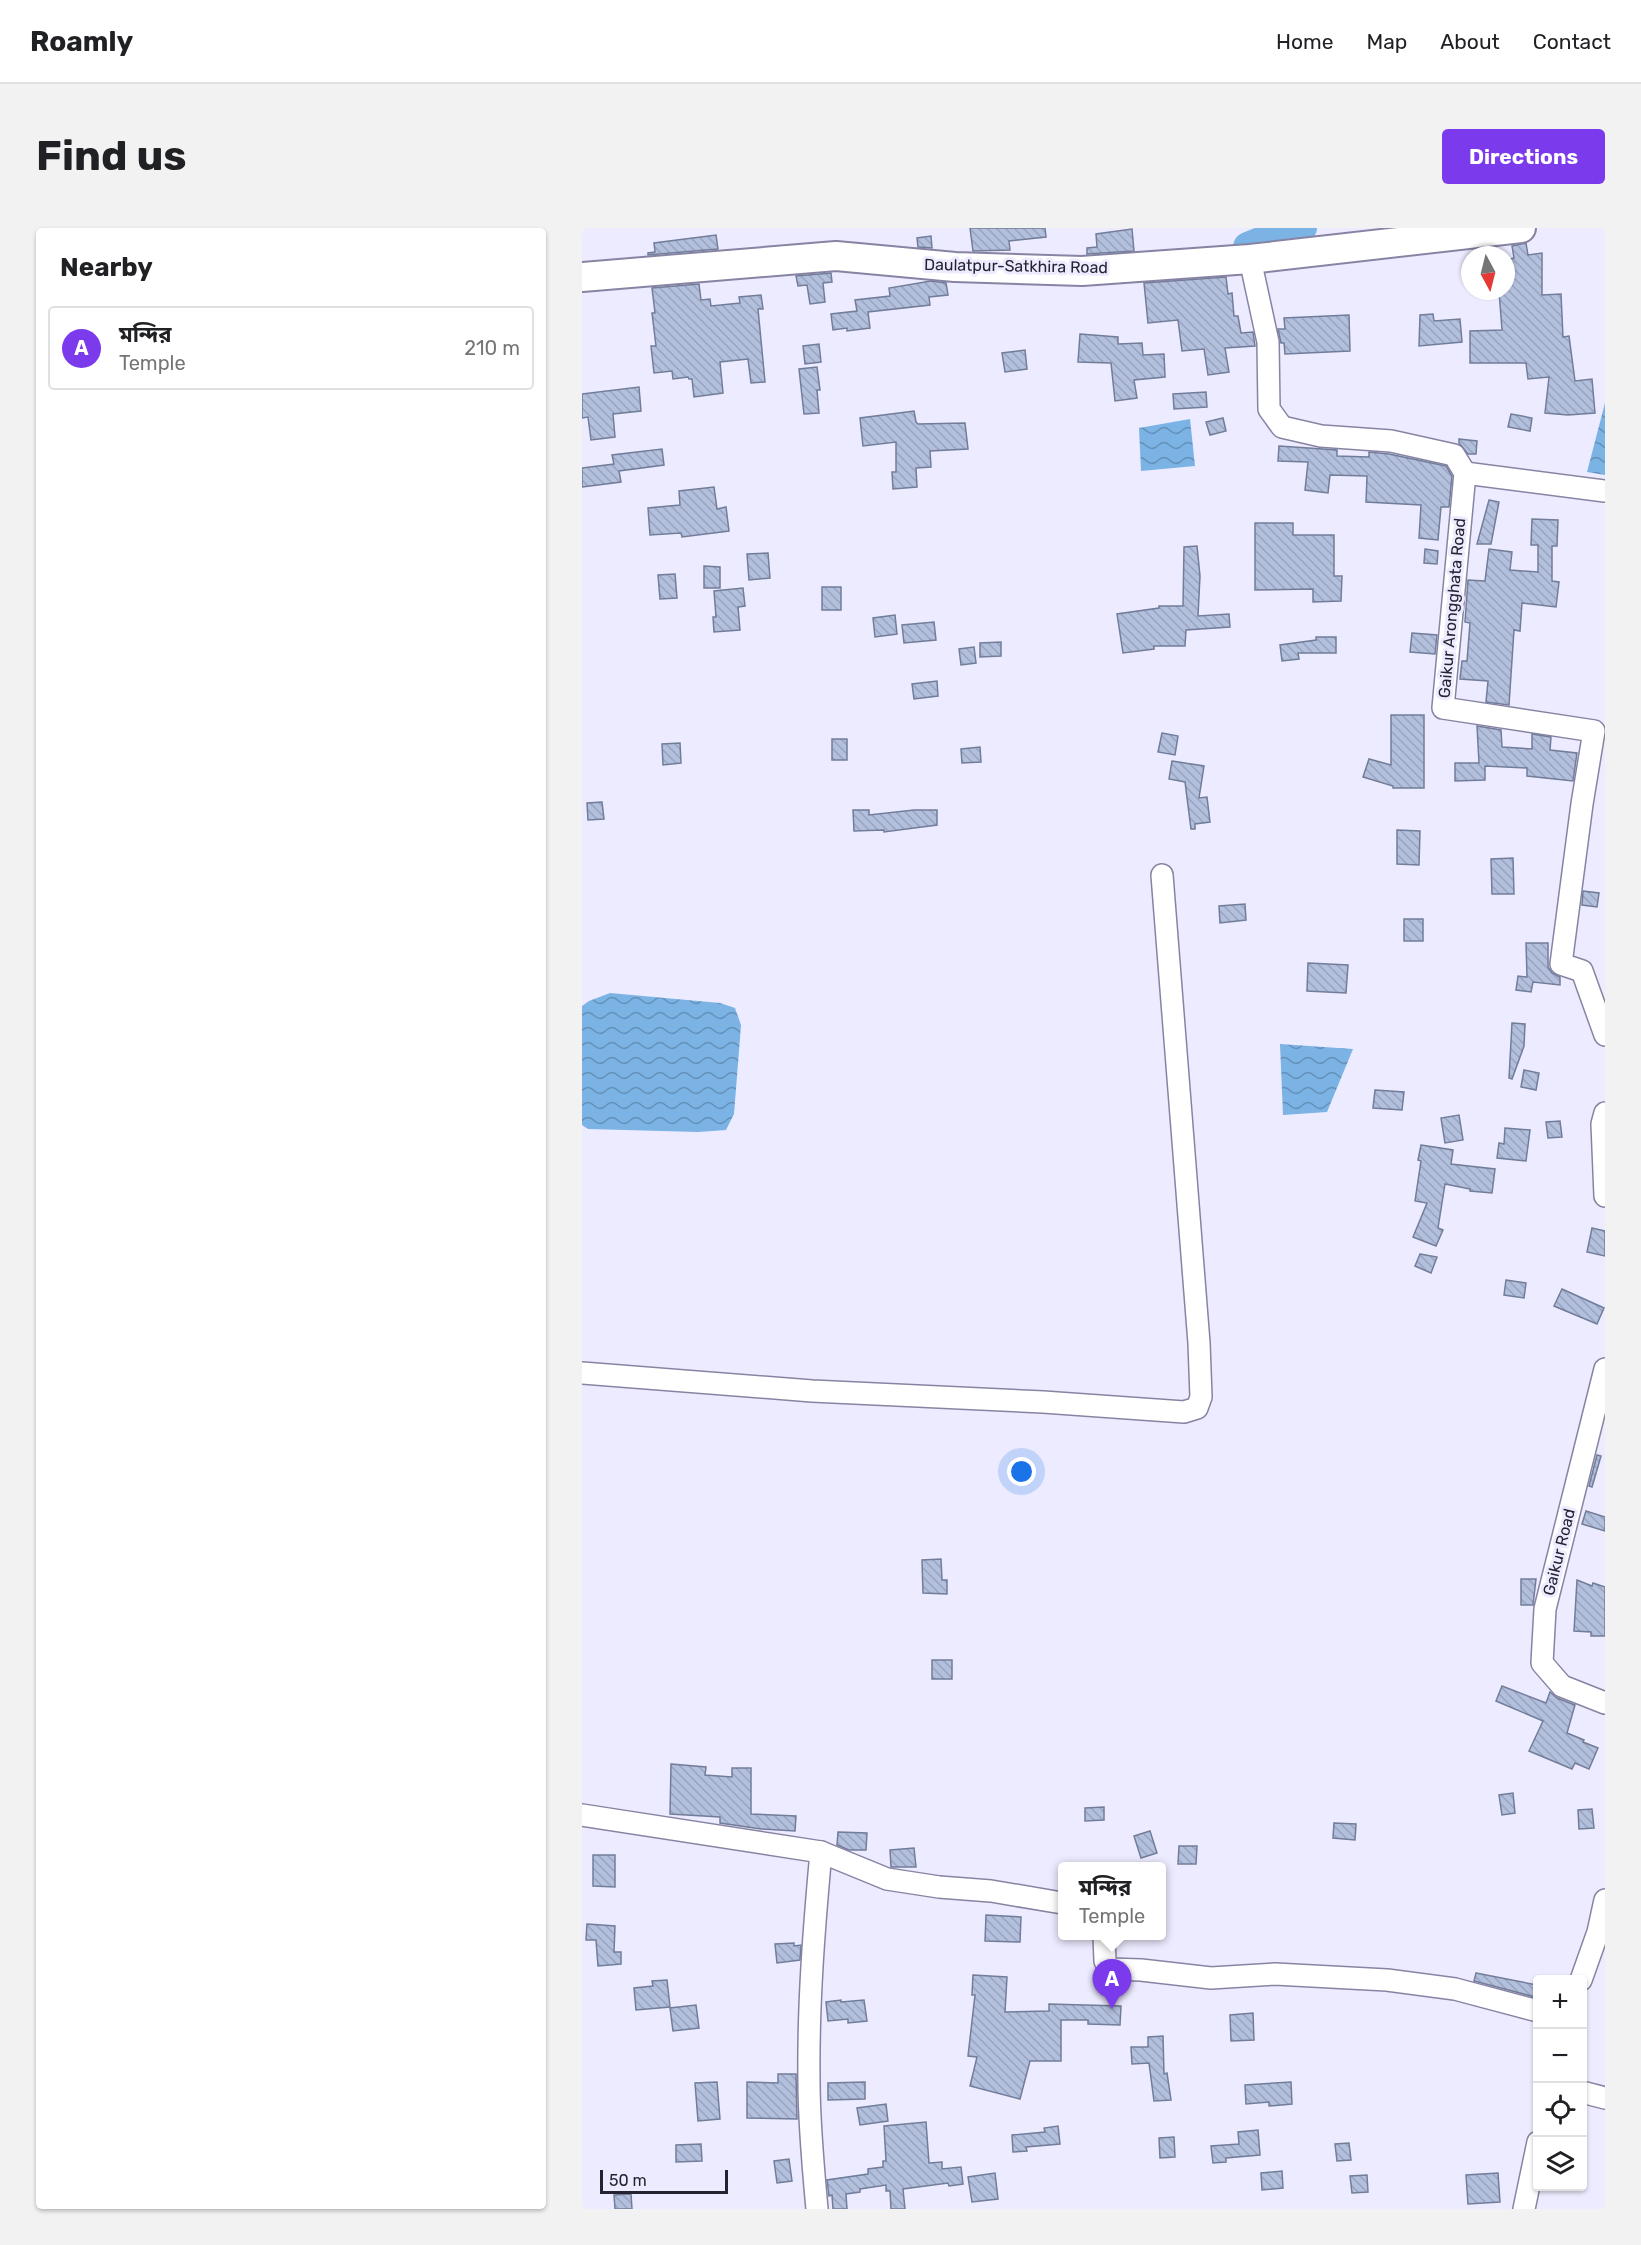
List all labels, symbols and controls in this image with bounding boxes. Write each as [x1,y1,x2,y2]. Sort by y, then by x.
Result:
text: Roamly [30,25,133,58]
text: Home [1276,29,1333,54]
text: Map [1366,29,1407,54]
text: About [1440,29,1500,54]
text: Contact [1533,29,1611,54]
button: Directions [1442,129,1605,184]
text: Find us [36,131,187,181]
north arrow [1461,246,1515,300]
text: Nearby [60,252,153,283]
street label: Daulatpur-Satkhira Road [924,255,1108,277]
text: মন্দির [119,321,172,348]
text: A [74,336,89,360]
text: 210 m [464,336,520,360]
text: Temple [119,351,186,375]
street label: Gaikur Arongghata Road [1435,517,1469,699]
your location [1007,1457,1036,1486]
street label: Gaikur Road [1539,1507,1579,1597]
popup [1058,1862,1166,1940]
text: মন্দির [1079,1874,1131,1901]
text: Temple [1079,1904,1145,1928]
pin: A [1092,1960,1132,2009]
map controls [1533,1975,1587,2191]
button: + [1533,1975,1587,2029]
button: − [1533,2029,1587,2083]
button: locate [1533,2083,1587,2137]
button: layers [1533,2137,1587,2191]
scale bar [600,2167,728,2194]
text: 50 m [609,2171,647,2190]

